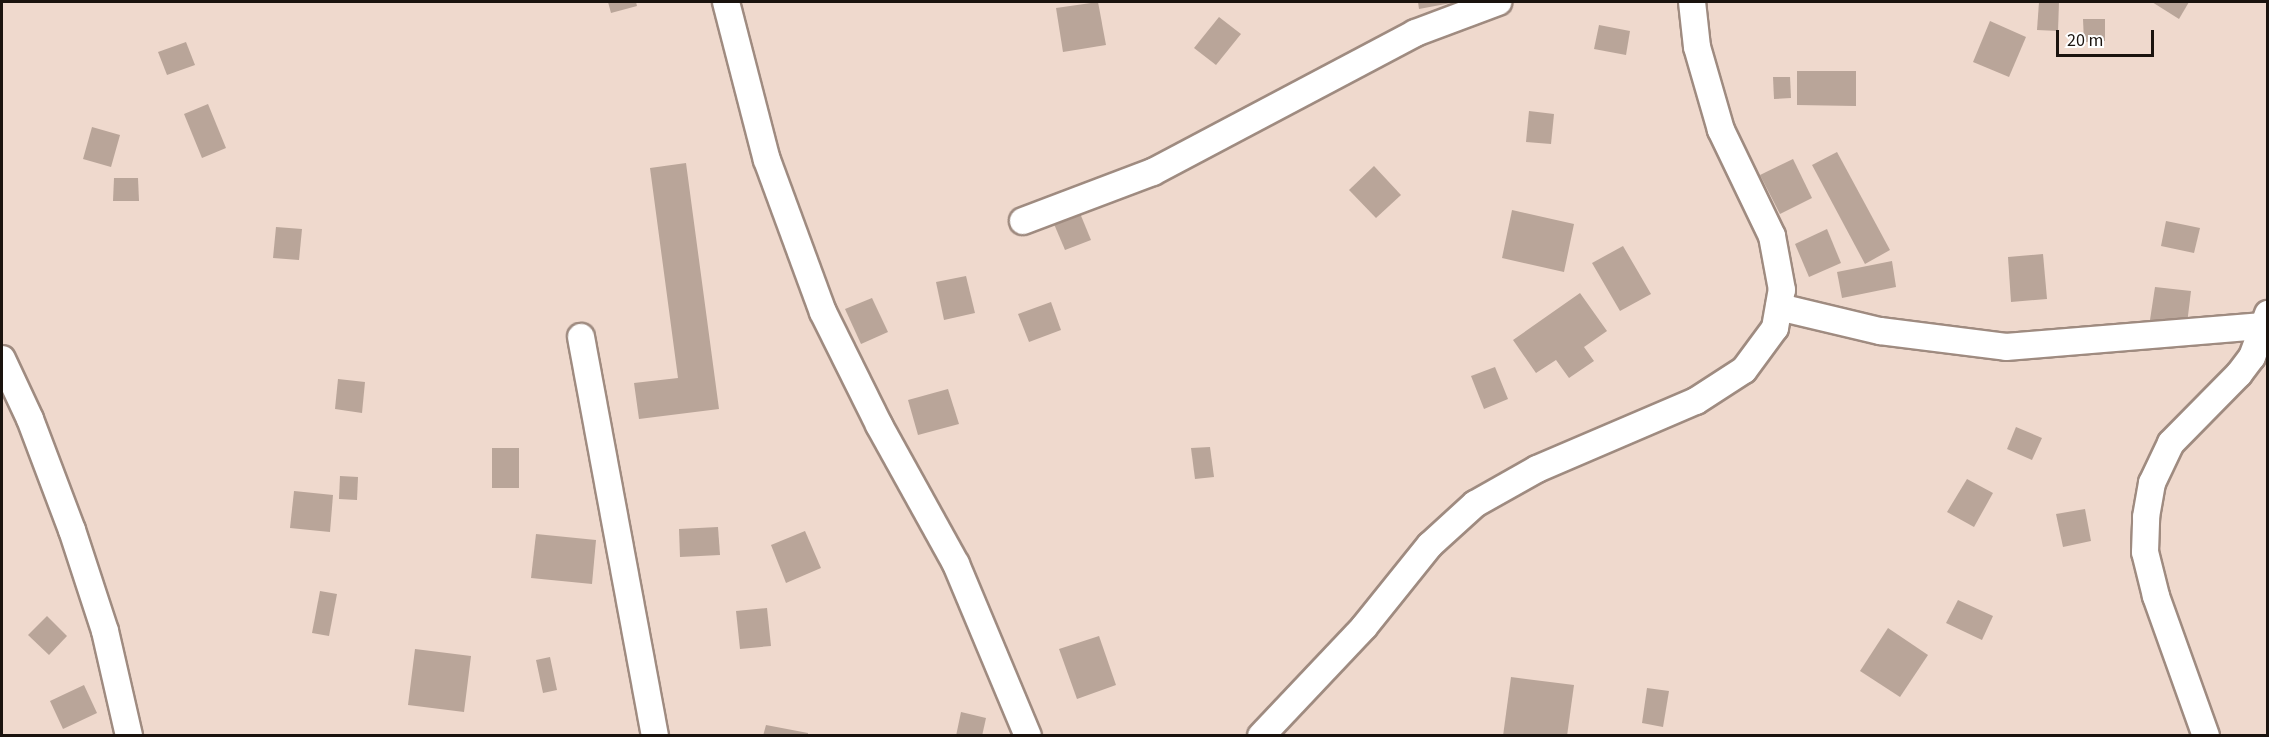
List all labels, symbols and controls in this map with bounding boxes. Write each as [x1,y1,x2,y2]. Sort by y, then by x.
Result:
scale bar [2059,18,2156,56]
text: 20 m [2067,28,2103,53]

